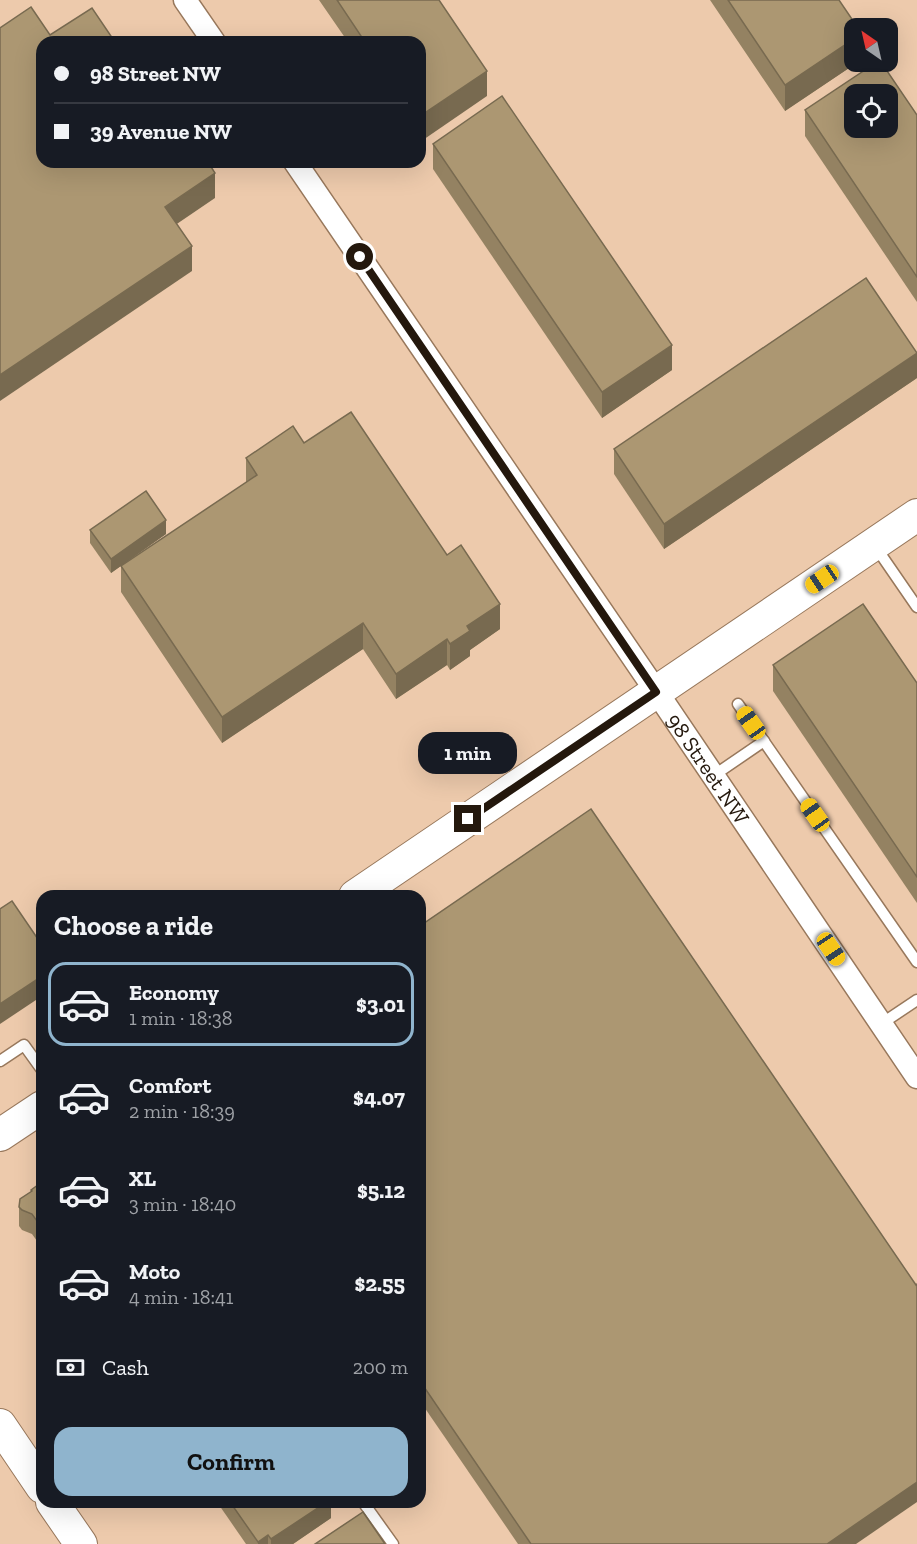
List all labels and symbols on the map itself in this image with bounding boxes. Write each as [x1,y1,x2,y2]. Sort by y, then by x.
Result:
north arrow [844,18,898,72]
route start [346,243,373,270]
car [802,561,842,597]
car [733,703,769,743]
street label: 98 Street NW [661,708,756,830]
callout: 1 min [418,732,518,774]
car [797,795,833,835]
route end [454,805,481,832]
car [813,929,849,969]

